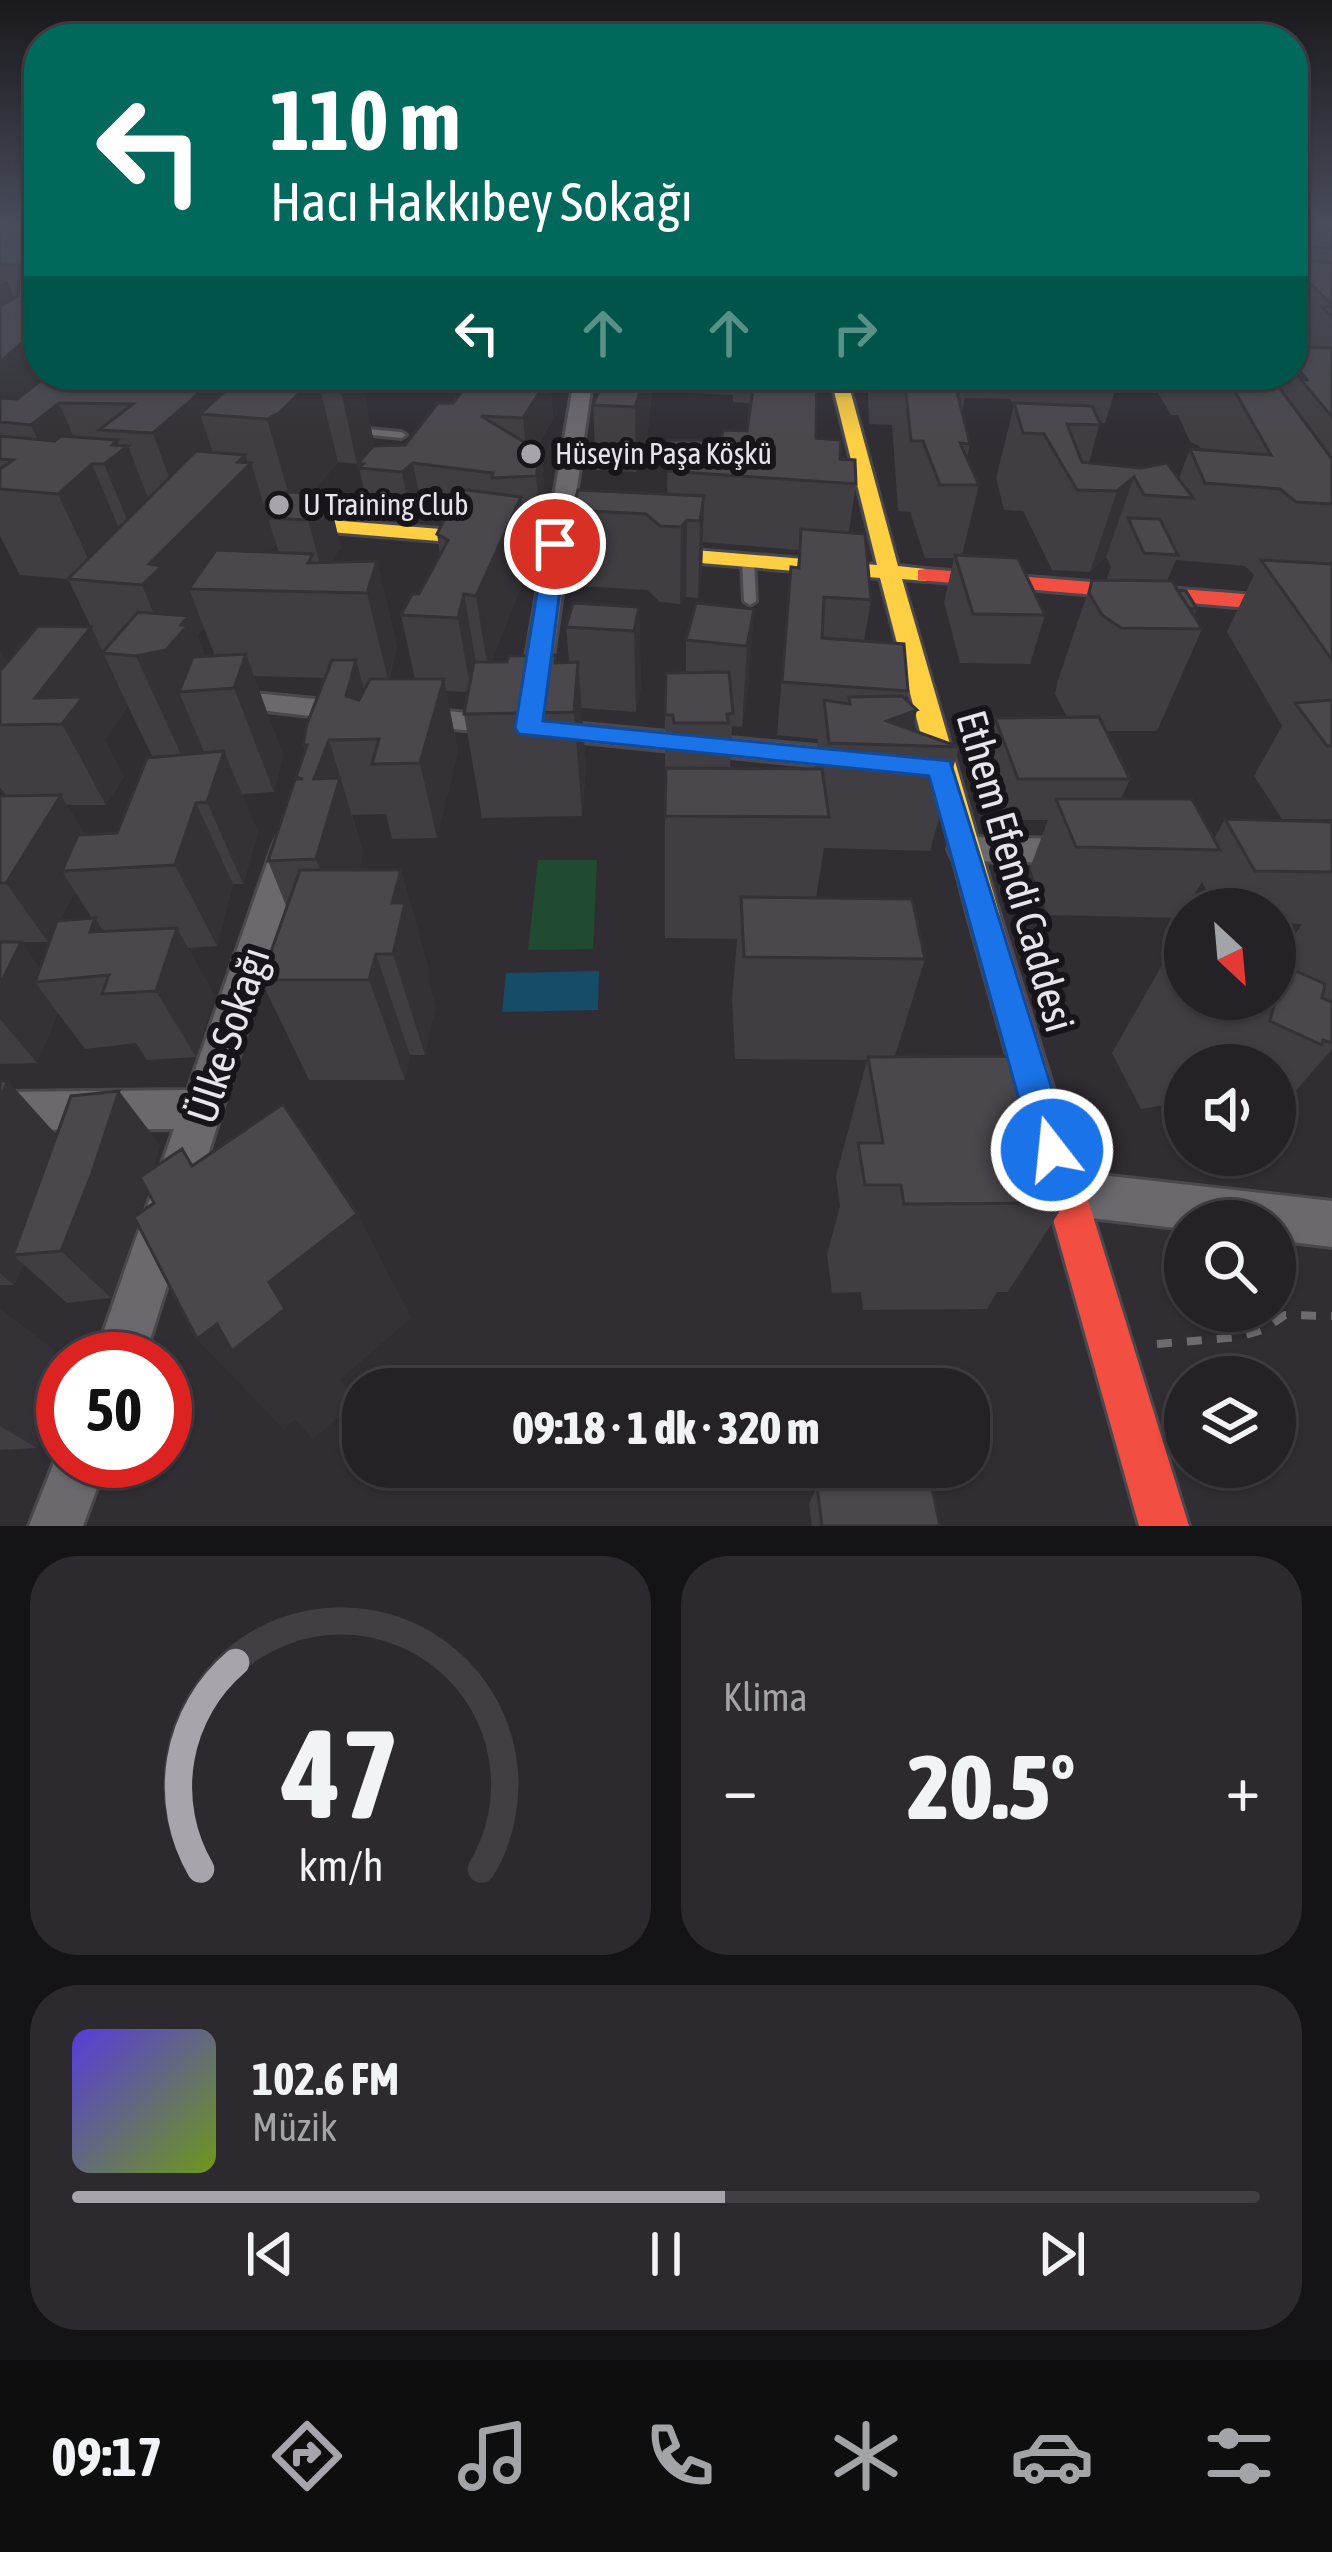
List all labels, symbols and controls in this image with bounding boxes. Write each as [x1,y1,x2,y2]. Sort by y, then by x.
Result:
icon: left [72,72,228,228]
text: 110 m [270,72,460,168]
text: Hacı Hakkıbey Sokağı [270,171,693,232]
icon: left [444,300,510,366]
icon: ahead [570,300,636,366]
icon: ahead [696,300,762,366]
icon: right [822,300,888,366]
place label: Hüseyin Paşa Köşkü [555,436,772,470]
marker: Hüseyin Paşa Köşkü [518,441,544,467]
place label: U Training Club [303,487,468,521]
marker: U Training Club [266,492,292,518]
pin [504,493,606,595]
icon: arrive [522,511,588,577]
street label: Ethem Efendi Caddesi [947,705,1085,1037]
north arrow [1164,888,1296,1020]
map controls [1164,888,1296,1488]
street label: Ülke Sokağı [177,941,279,1129]
button: sound [1164,1044,1296,1176]
position arrow [989,1087,1115,1213]
button: search [1164,1200,1296,1332]
speed limit sign: 50 [36,1332,192,1488]
button: layers [1164,1356,1296,1488]
text: 09:18 · 1 dk · 320 m [513,1402,820,1454]
text: Klima [723,1675,808,1719]
text: 47 [281,1701,399,1844]
text: 20.5° [908,1735,1075,1838]
text: − [723,1749,757,1825]
text: + [1226,1749,1260,1825]
text: km/h [298,1840,383,1889]
text: 102.6 FM [252,2053,399,2105]
text: Müzik [252,2105,337,2149]
icon: previous [237,2221,303,2287]
icon: pause [633,2221,699,2287]
icon: next [1029,2221,1095,2287]
icon: directions [265,2414,349,2498]
icon: music [451,2414,535,2498]
icon: phone [638,2414,722,2498]
icon: climate [824,2414,908,2498]
icon: car [1010,2414,1094,2498]
icon: filters [1197,2414,1281,2498]
text: 09:17 [51,2426,162,2487]

